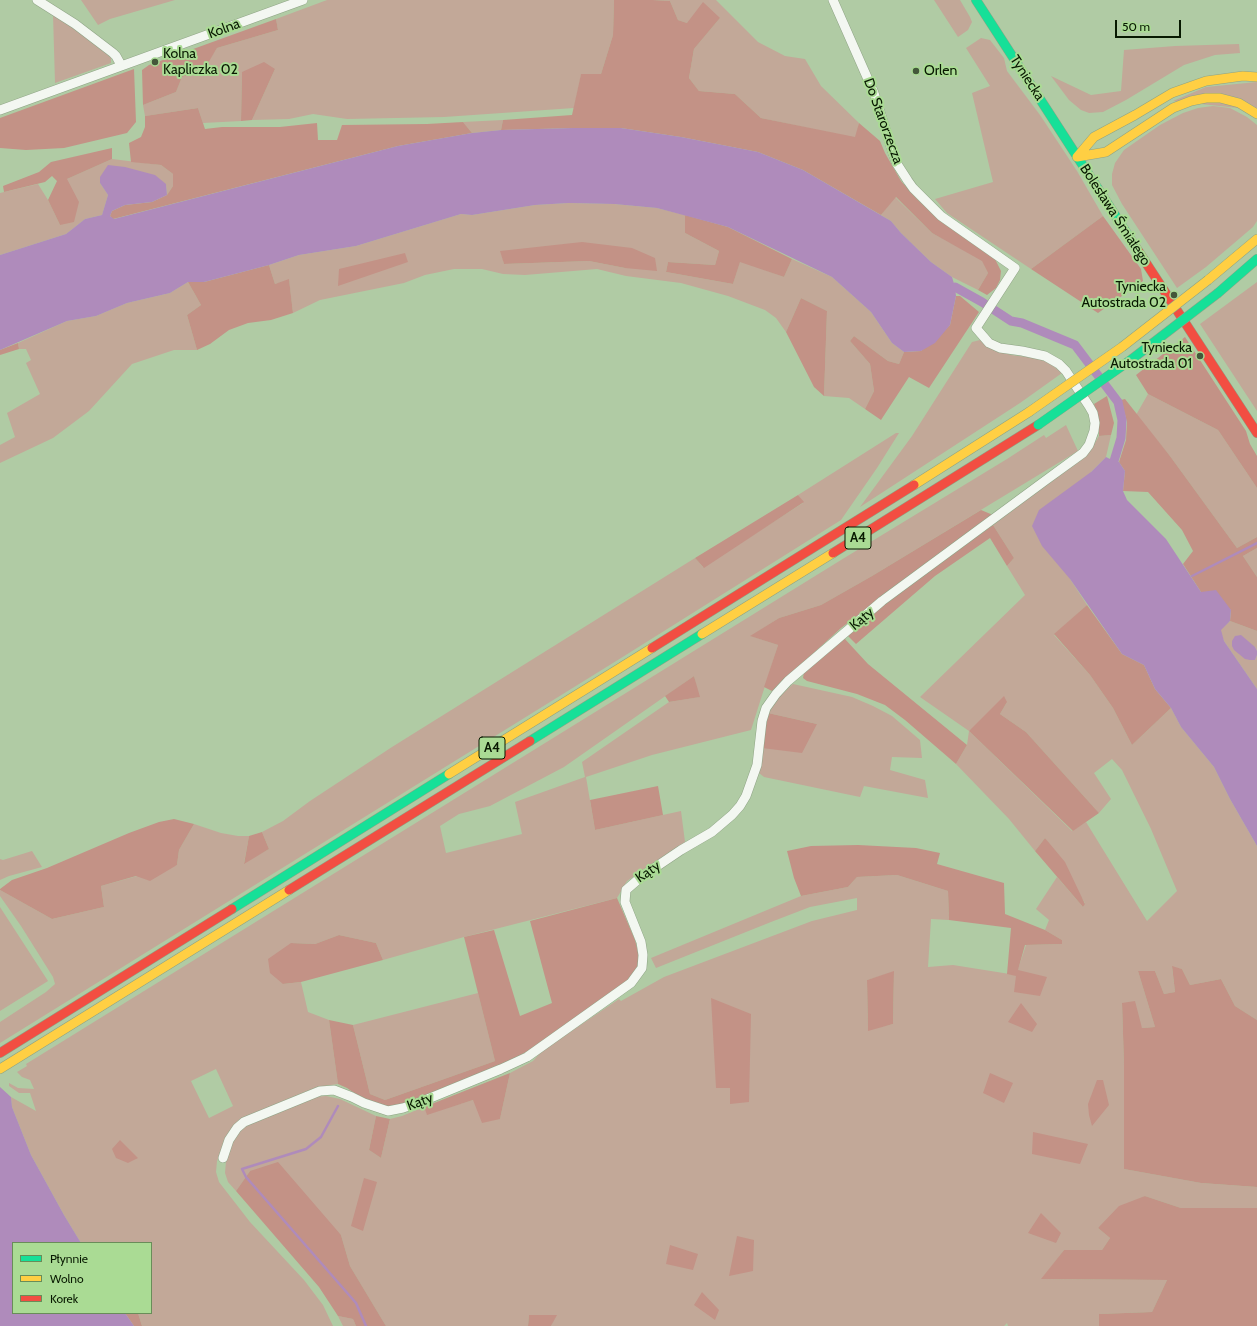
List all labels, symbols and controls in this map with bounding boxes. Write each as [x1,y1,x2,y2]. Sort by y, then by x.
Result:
scale bar [1117,12,1183,38]
street label: Kolna [206,15,242,43]
text: 50 m [1122,19,1150,34]
place label: Kolna Kapliczka 02 [163,46,238,78]
street label: Tyniecka [1006,52,1048,104]
marker: Kolna Kapliczka 02 [150,57,160,67]
place label: Orlen [924,63,957,79]
marker: Orlen [911,66,921,76]
street label: Do Starorzecza [860,76,906,166]
street label: Bolesława Śmiałego [1076,161,1154,269]
place label: Tyniecka Autostrada 02 [1082,279,1166,312]
marker: Tyniecka Autostrada 02 [1169,290,1179,300]
place label: Tyniecka Autostrada 01 [1110,340,1192,372]
marker: Tyniecka Autostrada 01 [1195,351,1205,361]
road number: A4 [845,527,871,549]
street label: Kąty [846,604,878,634]
road number: A4 [479,737,505,759]
street label: Kąty [632,858,664,886]
street label: Kąty [405,1090,435,1114]
legend [12,1242,152,1314]
text: Płynnie [50,1251,88,1266]
text: Wolno [50,1271,84,1286]
text: Korek [50,1291,78,1306]

